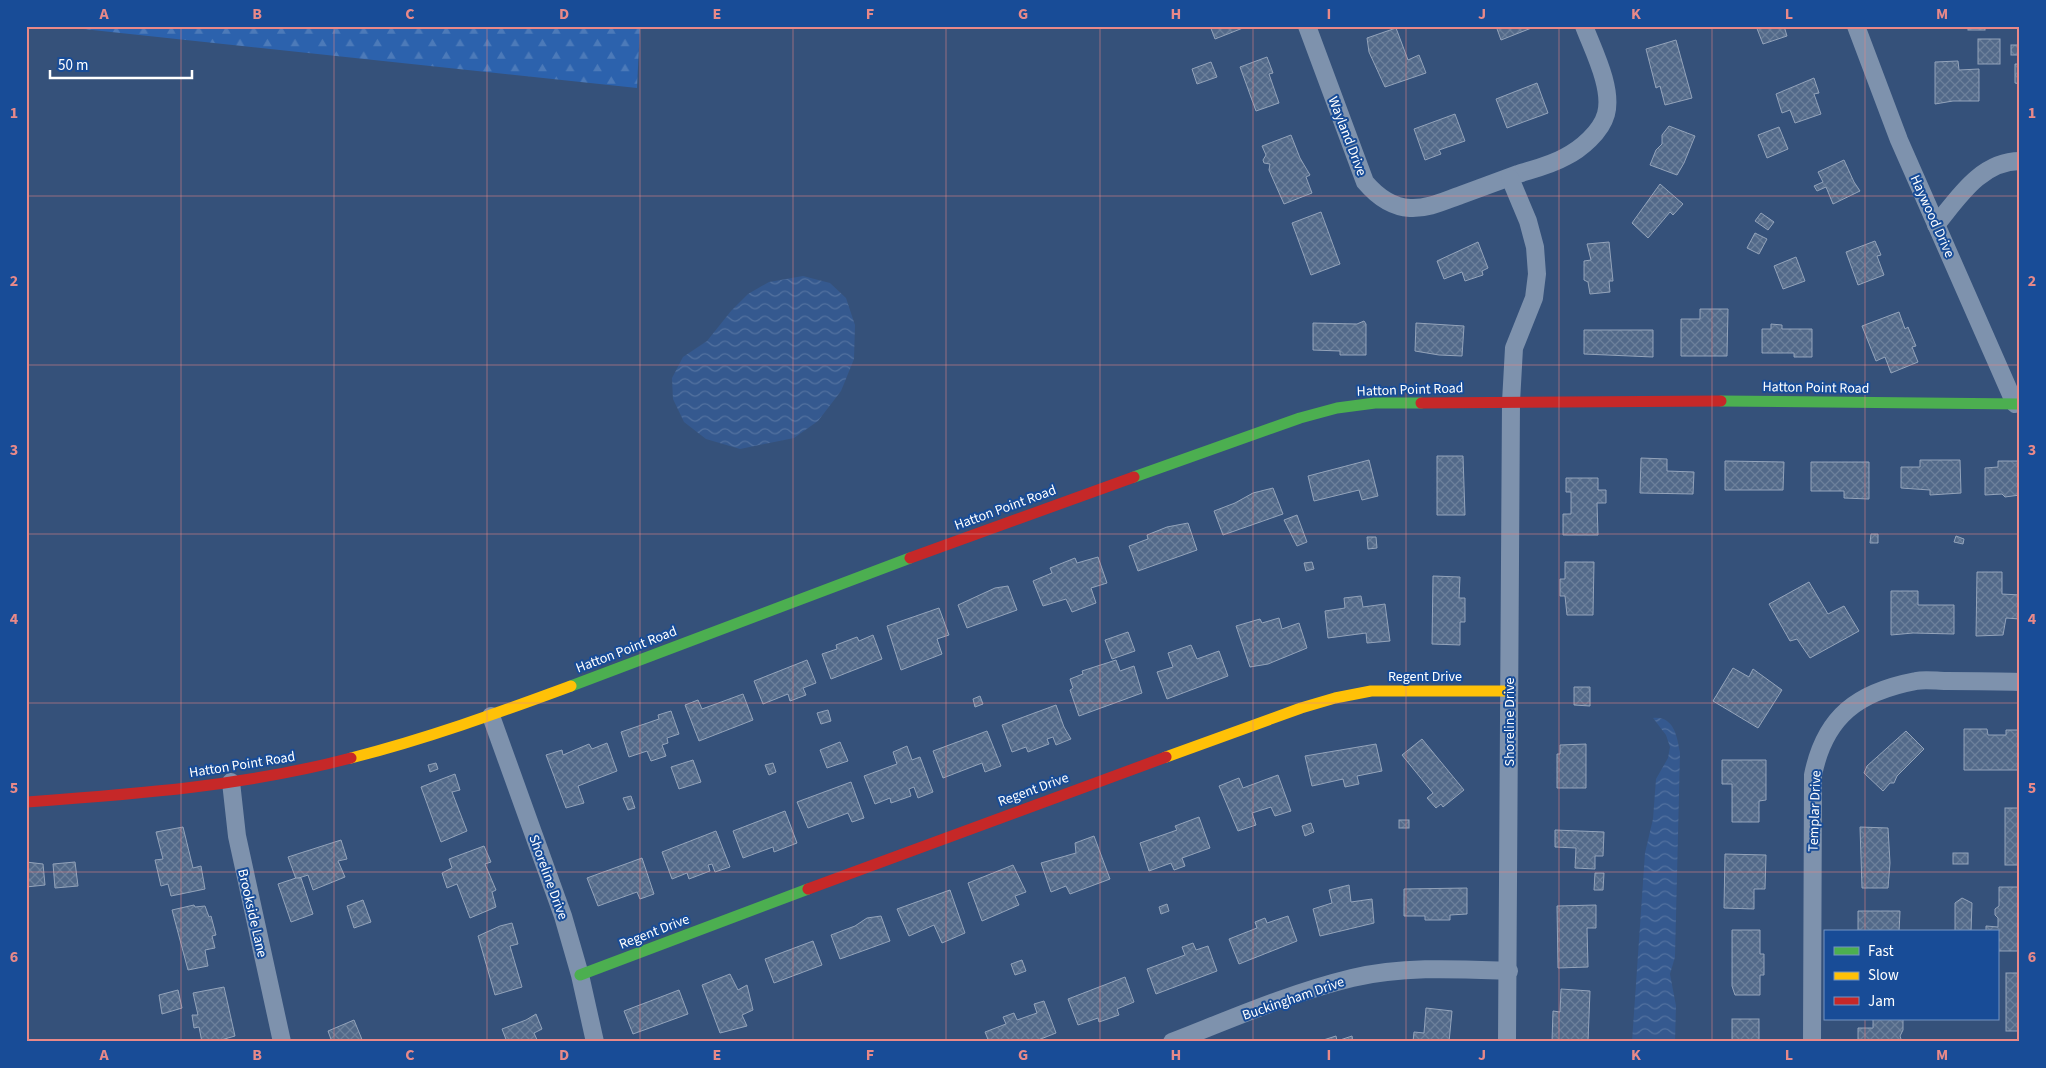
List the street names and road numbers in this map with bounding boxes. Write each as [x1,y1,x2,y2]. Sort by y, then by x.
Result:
street label: Wayland Drive [1323,94,1371,179]
street label: Haywood Drive [1905,172,1959,261]
street label: Hatton Point Road [1762,377,1870,399]
street label: Hatton Point Road [1356,378,1464,402]
street label: Hatton Point Road [952,480,1059,536]
street label: Hatton Point Road [573,621,680,678]
street label: Regent Drive [1388,667,1462,687]
street label: Shoreline Drive [1500,677,1520,767]
street label: Hatton Point Road [188,747,297,783]
street label: Regent Drive [995,768,1072,812]
street label: Templar Drive [1804,770,1826,852]
street label: Shoreline Drive [523,832,573,923]
street label: Brookside Lane [232,867,272,960]
street label: Regent Drive [616,909,693,955]
street label: Buckingham Drive [1240,972,1347,1026]

